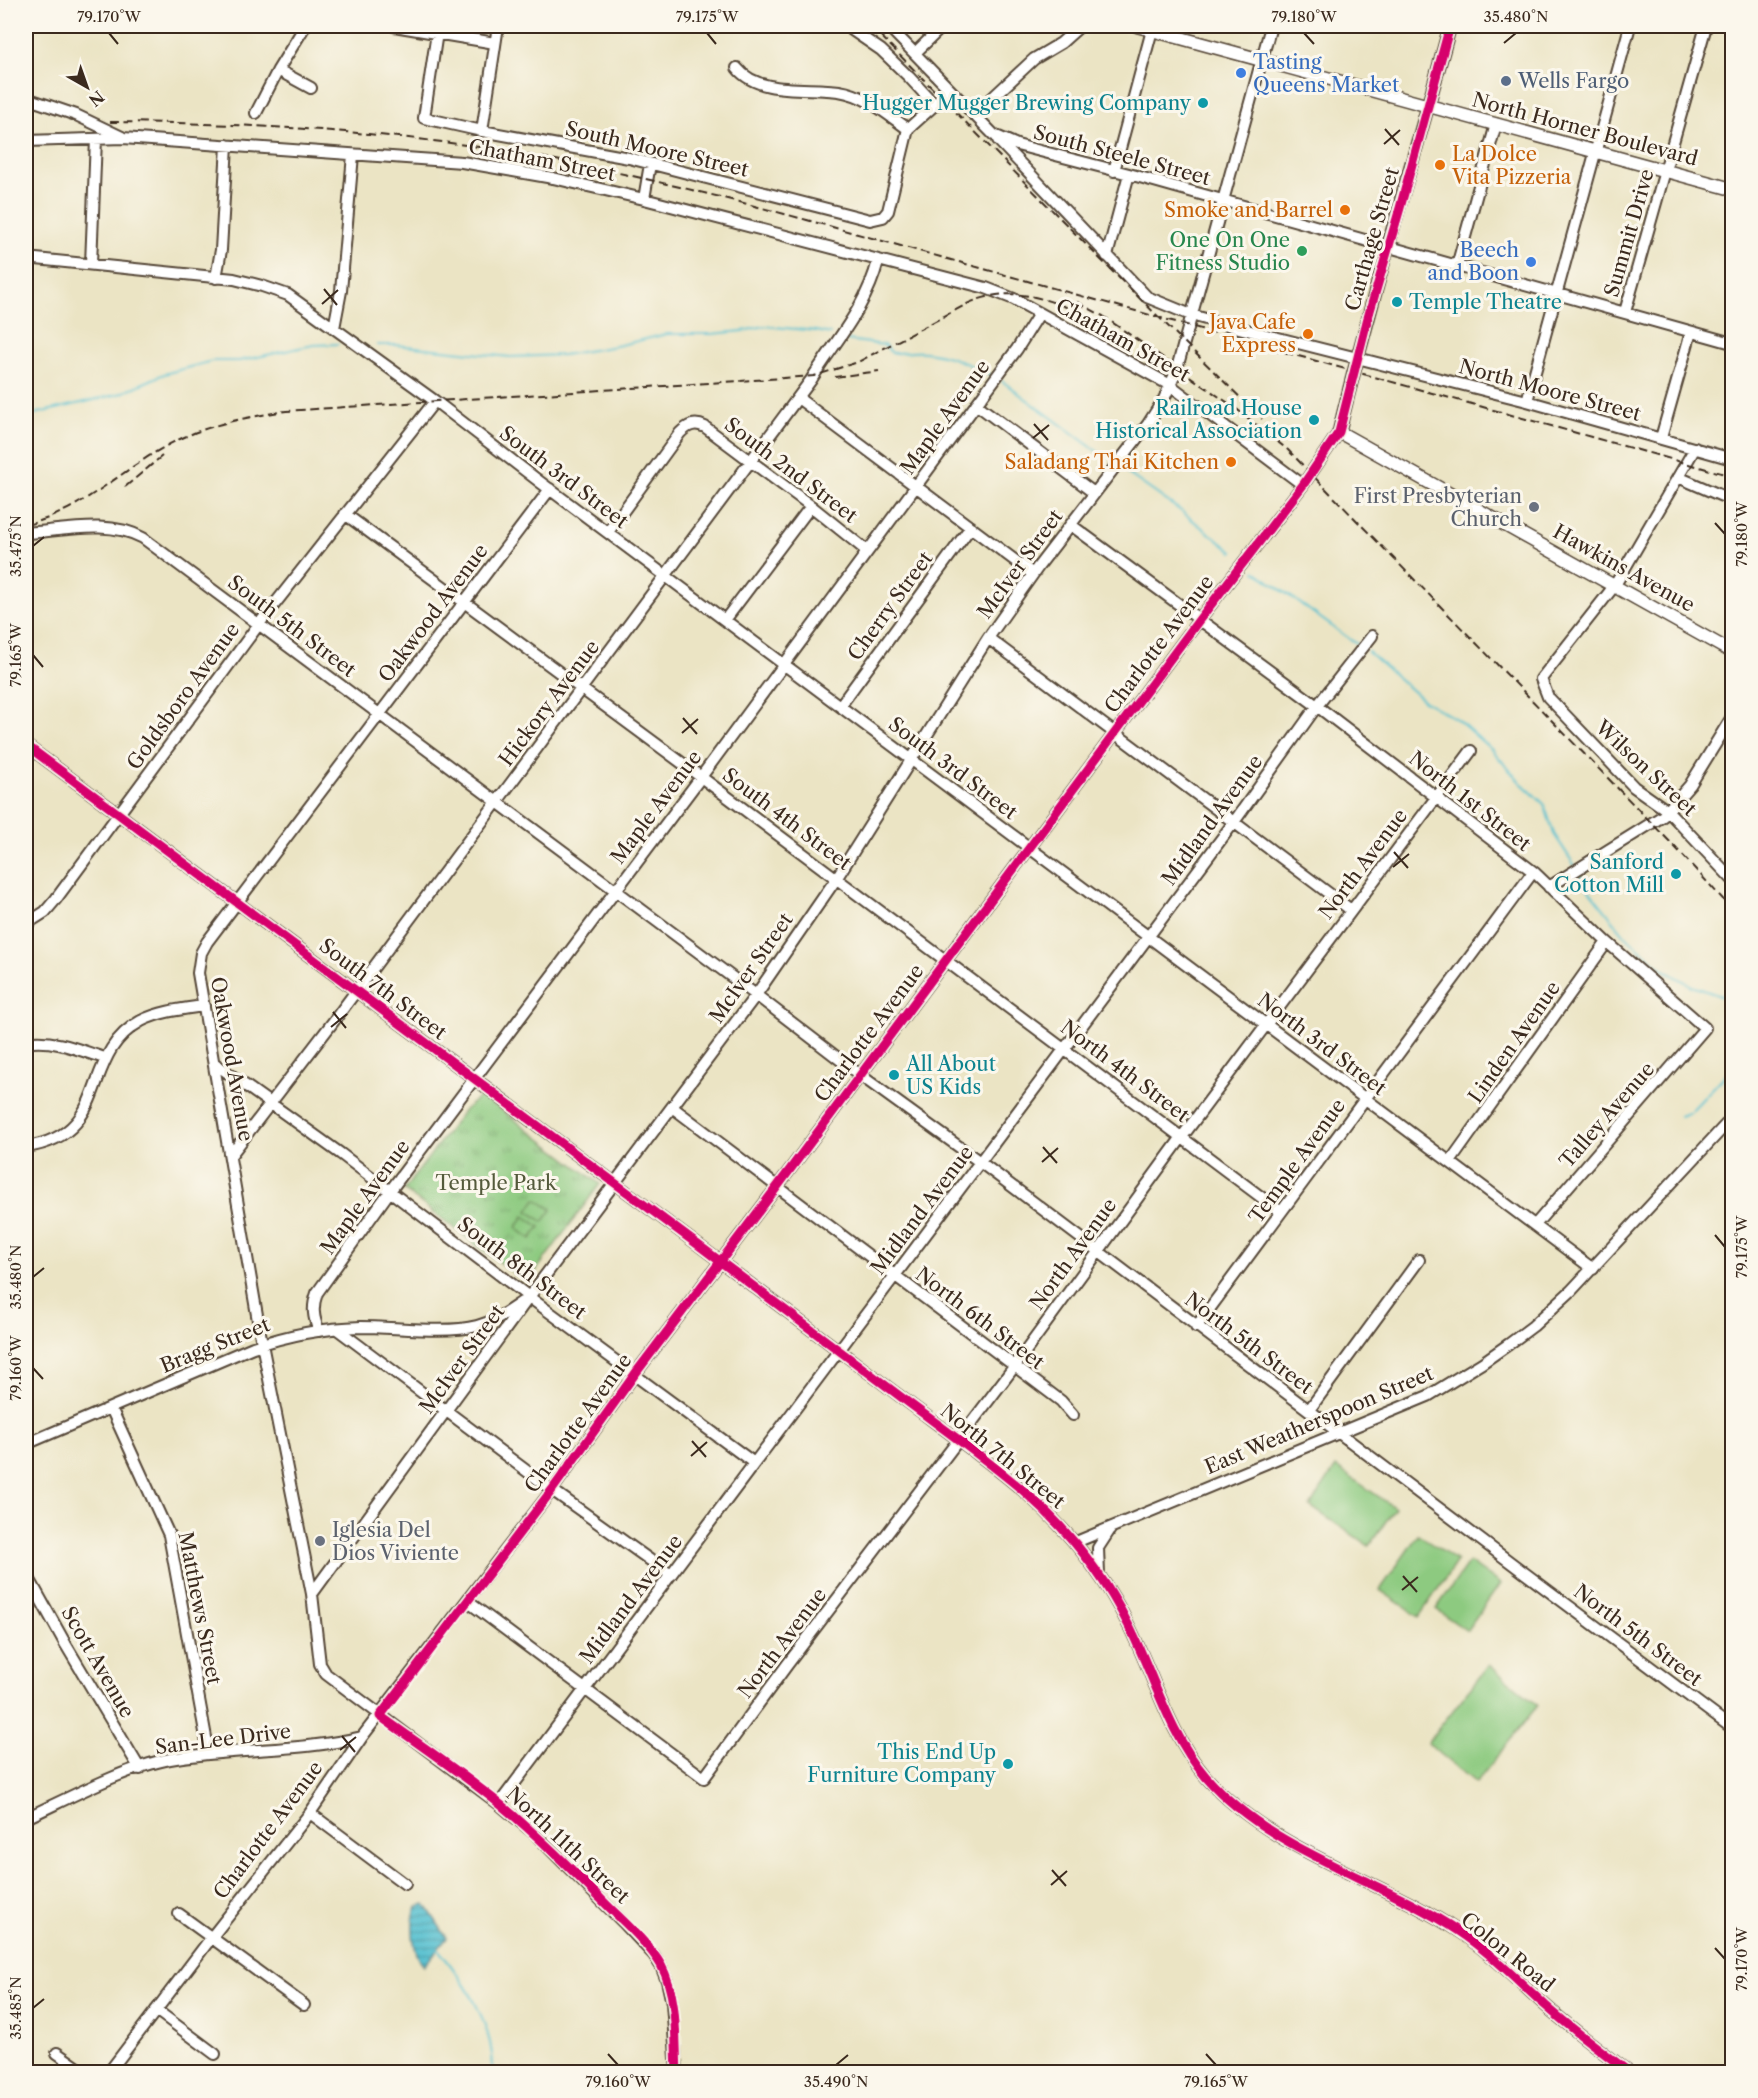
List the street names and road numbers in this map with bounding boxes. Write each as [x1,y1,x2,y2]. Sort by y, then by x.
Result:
street label: North Horner Boulevard [1470,87,1700,171]
street label: South Moore Street [563,116,751,182]
street label: South Steele Street [1031,120,1213,190]
street label: Chatham Street [466,134,618,186]
street label: Carthage Street [1340,164,1404,314]
street label: Summit Drive [1599,166,1659,300]
street label: Chatham Street [1052,293,1194,387]
street label: North Moore Street [1456,354,1644,426]
street label: Maple Avenue [895,355,995,479]
street label: South 2nd Street [720,412,862,528]
street label: South 3rd Street [495,421,633,533]
street label: McIver Street [972,505,1068,623]
street label: Hawkins Avenue [1549,519,1699,617]
street label: Oakwood Avenue [373,539,493,687]
street label: Cherry Street [843,547,937,665]
street label: South 5th Street [223,570,361,682]
street label: Charlotte Avenue [1099,570,1219,718]
street label: Goldsboro Avenue [122,618,244,774]
street label: Hickory Avenue [494,635,604,771]
street label: South 3rd Street [884,712,1022,824]
street label: Wilson Street [1590,714,1702,821]
street label: Maple Avenue [606,746,706,868]
street label: North 1st Street [1404,746,1536,856]
street label: Midland Avenue [1157,750,1267,890]
street label: South 4th Street [718,763,856,875]
street label: North Avenue [1314,804,1412,924]
street label: McIver Street [704,908,798,1028]
street label: South 7th Street [315,933,451,1045]
street label: Charlotte Avenue [809,959,929,1107]
street label: Oakwood Avenue [206,975,258,1143]
street label: Linden Avenue [1463,976,1565,1108]
street label: North 3rd Street [1253,988,1391,1100]
street label: North 4th Street [1056,1015,1194,1127]
street label: Talley Avenue [1555,1057,1659,1173]
street label: Temple Avenue [1244,1094,1350,1228]
street label: Maple Avenue [315,1135,415,1259]
street label: Midland Avenue [866,1141,978,1279]
street label: North Avenue [1025,1194,1121,1314]
street label: South 8th Street [453,1212,591,1324]
street label: North 6th Street [911,1262,1049,1374]
street label: North 5th Street [1180,1287,1318,1399]
street label: McIver Street [414,1300,510,1418]
street label: Bragg Street [157,1312,273,1378]
street label: Charlotte Avenue [519,1349,637,1497]
street label: East Weatherspoon Street [1201,1361,1437,1479]
street label: North 7th Street [936,1399,1070,1513]
street label: Matthews Street [173,1530,227,1686]
street label: Midland Avenue [575,1530,687,1668]
street label: North 5th Street [1569,1579,1707,1691]
street label: North Avenue [733,1583,831,1703]
street label: Scott Avenue [56,1602,140,1722]
street label: San-Lee Drive [154,1719,292,1759]
street label: Charlotte Avenue [208,1756,328,1904]
street label: North 11th Street [501,1782,635,1908]
street label: Colon Road [1456,1907,1560,1997]

